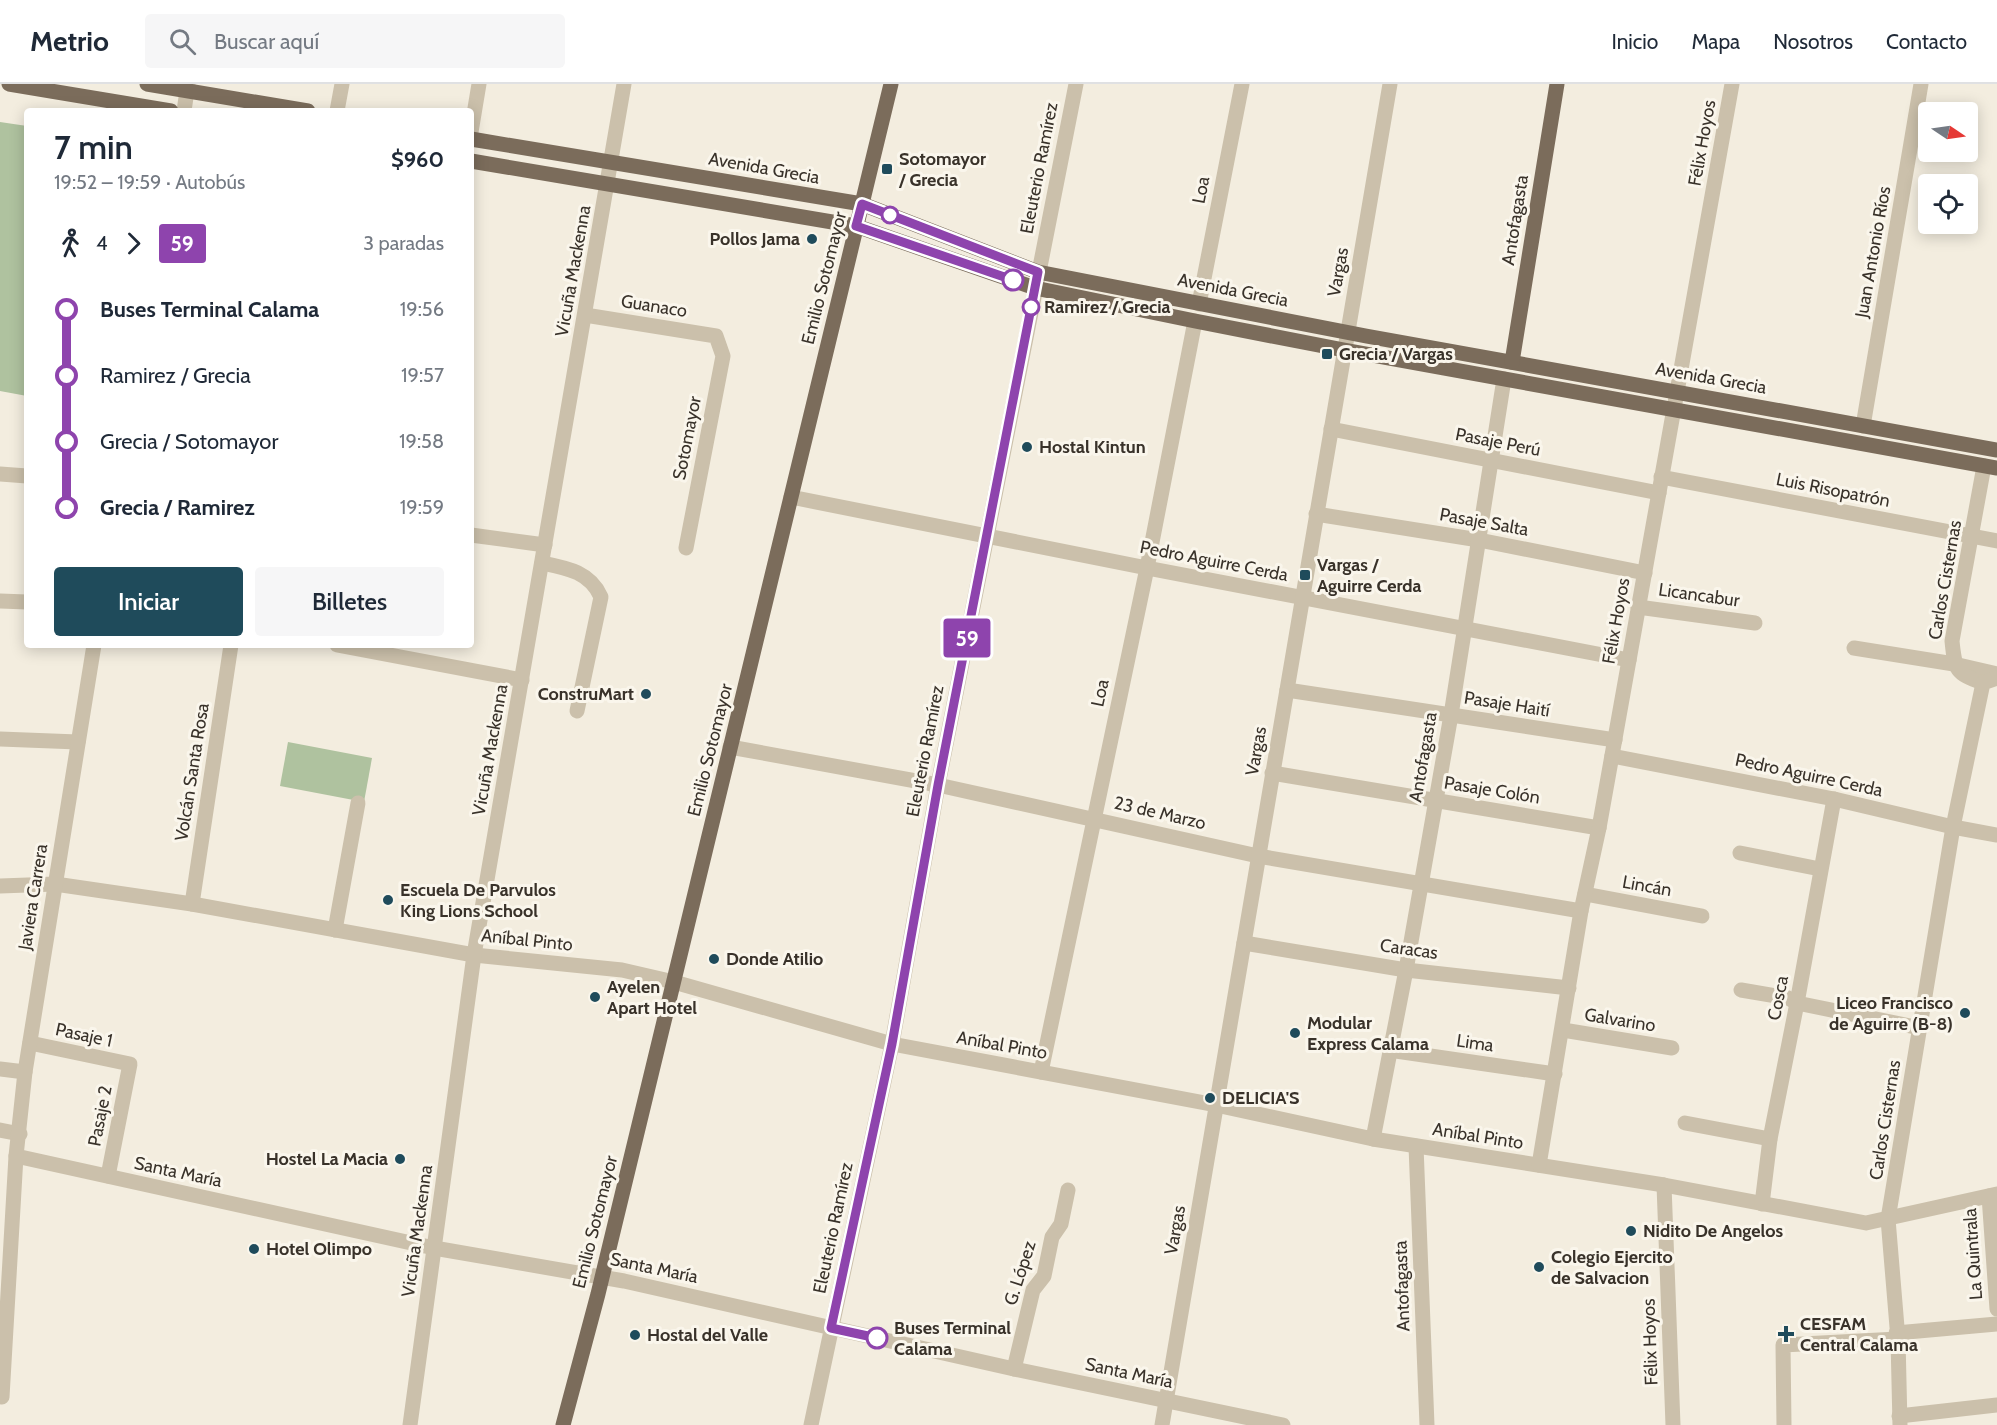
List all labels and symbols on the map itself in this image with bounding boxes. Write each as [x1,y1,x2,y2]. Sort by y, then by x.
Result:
street label: Félix Hoyos [1684,98,1720,188]
street label: Eleuterio Ramírez [1015,100,1063,236]
north arrow [1918,102,1978,162]
street label: Avenida Grecia [707,147,822,189]
place label: Sotomayor / Grecia [898,148,986,191]
marker: Sotomayor / Grecia [880,162,894,176]
street label: Antofagasta [1497,173,1533,267]
street label: Loa [1188,174,1214,206]
street label: Juan Antonio Ríos [1850,185,1895,320]
street label: Vicuña Mackenna [551,203,595,338]
unlabelled marker [881,206,899,224]
street label: Emilio Sotomayor [797,209,851,347]
place label: Pollos Jama [709,228,800,250]
marker: Pollos Jama [805,232,819,246]
street label: Vargas [1323,246,1353,298]
street label: Avenida Grecia [1176,268,1291,312]
unlabelled marker [1002,269,1024,291]
street label: Guanaco [619,290,689,322]
place label: Ramirez / Grecia [1044,296,1171,318]
marker: Ramirez / Grecia [1022,298,1040,316]
place label: Grecia / Vargas [1339,343,1453,365]
marker: Grecia / Vargas [1320,347,1334,361]
street label: Avenida Grecia [1654,357,1769,399]
street label: Sotomayor [668,394,706,482]
street label: Pasaje Perú [1454,423,1542,461]
place label: Hostal Kintun [1039,436,1146,458]
marker: Hostal Kintun [1020,440,1034,454]
street label: Luis Risopatrón [1774,468,1892,512]
street label: Pasaje Salta [1438,503,1531,541]
street label: Carlos Cisternas [1924,519,1966,641]
street label: Pedro Aguirre Cerda [1138,536,1290,586]
place label: Vargas / Aguirre Cerda [1317,554,1422,597]
marker: Vargas / Aguirre Cerda [1298,568,1312,582]
street label: Félix Hoyos [1598,576,1634,666]
street label: Licancabur [1657,578,1741,612]
line badge: 59 [940,618,994,658]
street label: Loa [1086,677,1114,709]
street label: Emilio Sotomayor [683,681,737,819]
street label: Vicuña Mackenna [468,682,512,817]
place label: ConstruMart [538,683,634,705]
street label: Eleuterio Ramírez [901,683,949,819]
street label: Pasaje Haití [1462,686,1552,722]
marker: ConstruMart [639,687,653,701]
street label: Volcán Santa Rosa [170,701,214,842]
street label: Antofagasta [1404,710,1442,804]
street label: Vargas [1241,725,1271,777]
street label: Pedro Aguirre Cerda [1733,749,1885,801]
street label: Pasaje Colón [1443,772,1541,808]
street label: 23 de Marzo [1112,792,1208,834]
street label: Javiera Carrera [14,842,52,953]
street label: Lincán [1621,871,1673,901]
place label: Escuela De Parvulos King Lions School [400,879,556,922]
marker: Escuela De Parvulos King Lions School [381,893,395,907]
street label: Aníbal Pinto [480,924,574,956]
street label: Caracas [1379,934,1439,964]
place label: Donde Atilio [726,948,823,970]
marker: Donde Atilio [707,952,721,966]
street label: Cosca [1763,973,1793,1022]
place label: Ayelen Apart Hotel [607,976,697,1019]
marker: Ayelen Apart Hotel [588,990,602,1004]
place label: Liceo Francisco de Aguirre (B-8) [1829,992,1953,1035]
street label: Galvarino [1583,1004,1657,1036]
marker: Liceo Francisco de Aguirre (B-8) [1958,1006,1972,1020]
place label: Modular Express Calama [1307,1012,1429,1055]
street label: Pasaje 1 [53,1018,115,1052]
street label: Aníbal Pinto [955,1026,1049,1064]
marker: Modular Express Calama [1288,1026,1302,1040]
street label: Lima [1455,1030,1495,1057]
street label: Carlos Cisternas [1865,1059,1905,1181]
street label: Pasaje 2 [83,1084,117,1148]
place label: DELICIA'S [1222,1087,1300,1109]
marker: DELICIA'S [1203,1091,1217,1105]
street label: Aníbal Pinto [1431,1118,1525,1154]
place label: Hostel La Macia [266,1148,388,1170]
street label: Santa María [132,1152,224,1192]
marker: Hostel La Macia [393,1152,407,1166]
street label: Emilio Sotomayor [568,1153,622,1291]
street label: Eleuterio Ramírez [808,1160,858,1296]
street label: Vicuña Mackenna [397,1163,437,1298]
street label: Vargas [1160,1204,1190,1256]
street label: La Quintrala [1959,1207,1987,1301]
place label: Nidito De Angelos [1643,1220,1783,1242]
marker: Nidito De Angelos [1624,1224,1638,1238]
place label: Hotel Olimpo [266,1238,372,1260]
street label: G. López [999,1238,1041,1308]
street label: Antofagasta [1389,1240,1415,1332]
marker: Hotel Olimpo [247,1242,261,1256]
place label: Colegio Ejercito de Salvacion [1551,1246,1673,1289]
street label: Santa María [608,1248,700,1288]
marker: Colegio Ejercito de Salvacion [1532,1260,1546,1274]
street label: Félix Hoyos [1637,1298,1663,1386]
place label: CESFAM Central Calama [1800,1313,1918,1356]
place label: Buses Terminal Calama [894,1317,1011,1360]
place label: Hostal del Valle [647,1324,768,1346]
marker: CESFAM Central Calama [1777,1325,1795,1343]
marker: Buses Terminal Calama [866,1327,888,1349]
marker: Hostal del Valle [628,1328,642,1342]
street label: Santa María [1083,1353,1175,1393]

